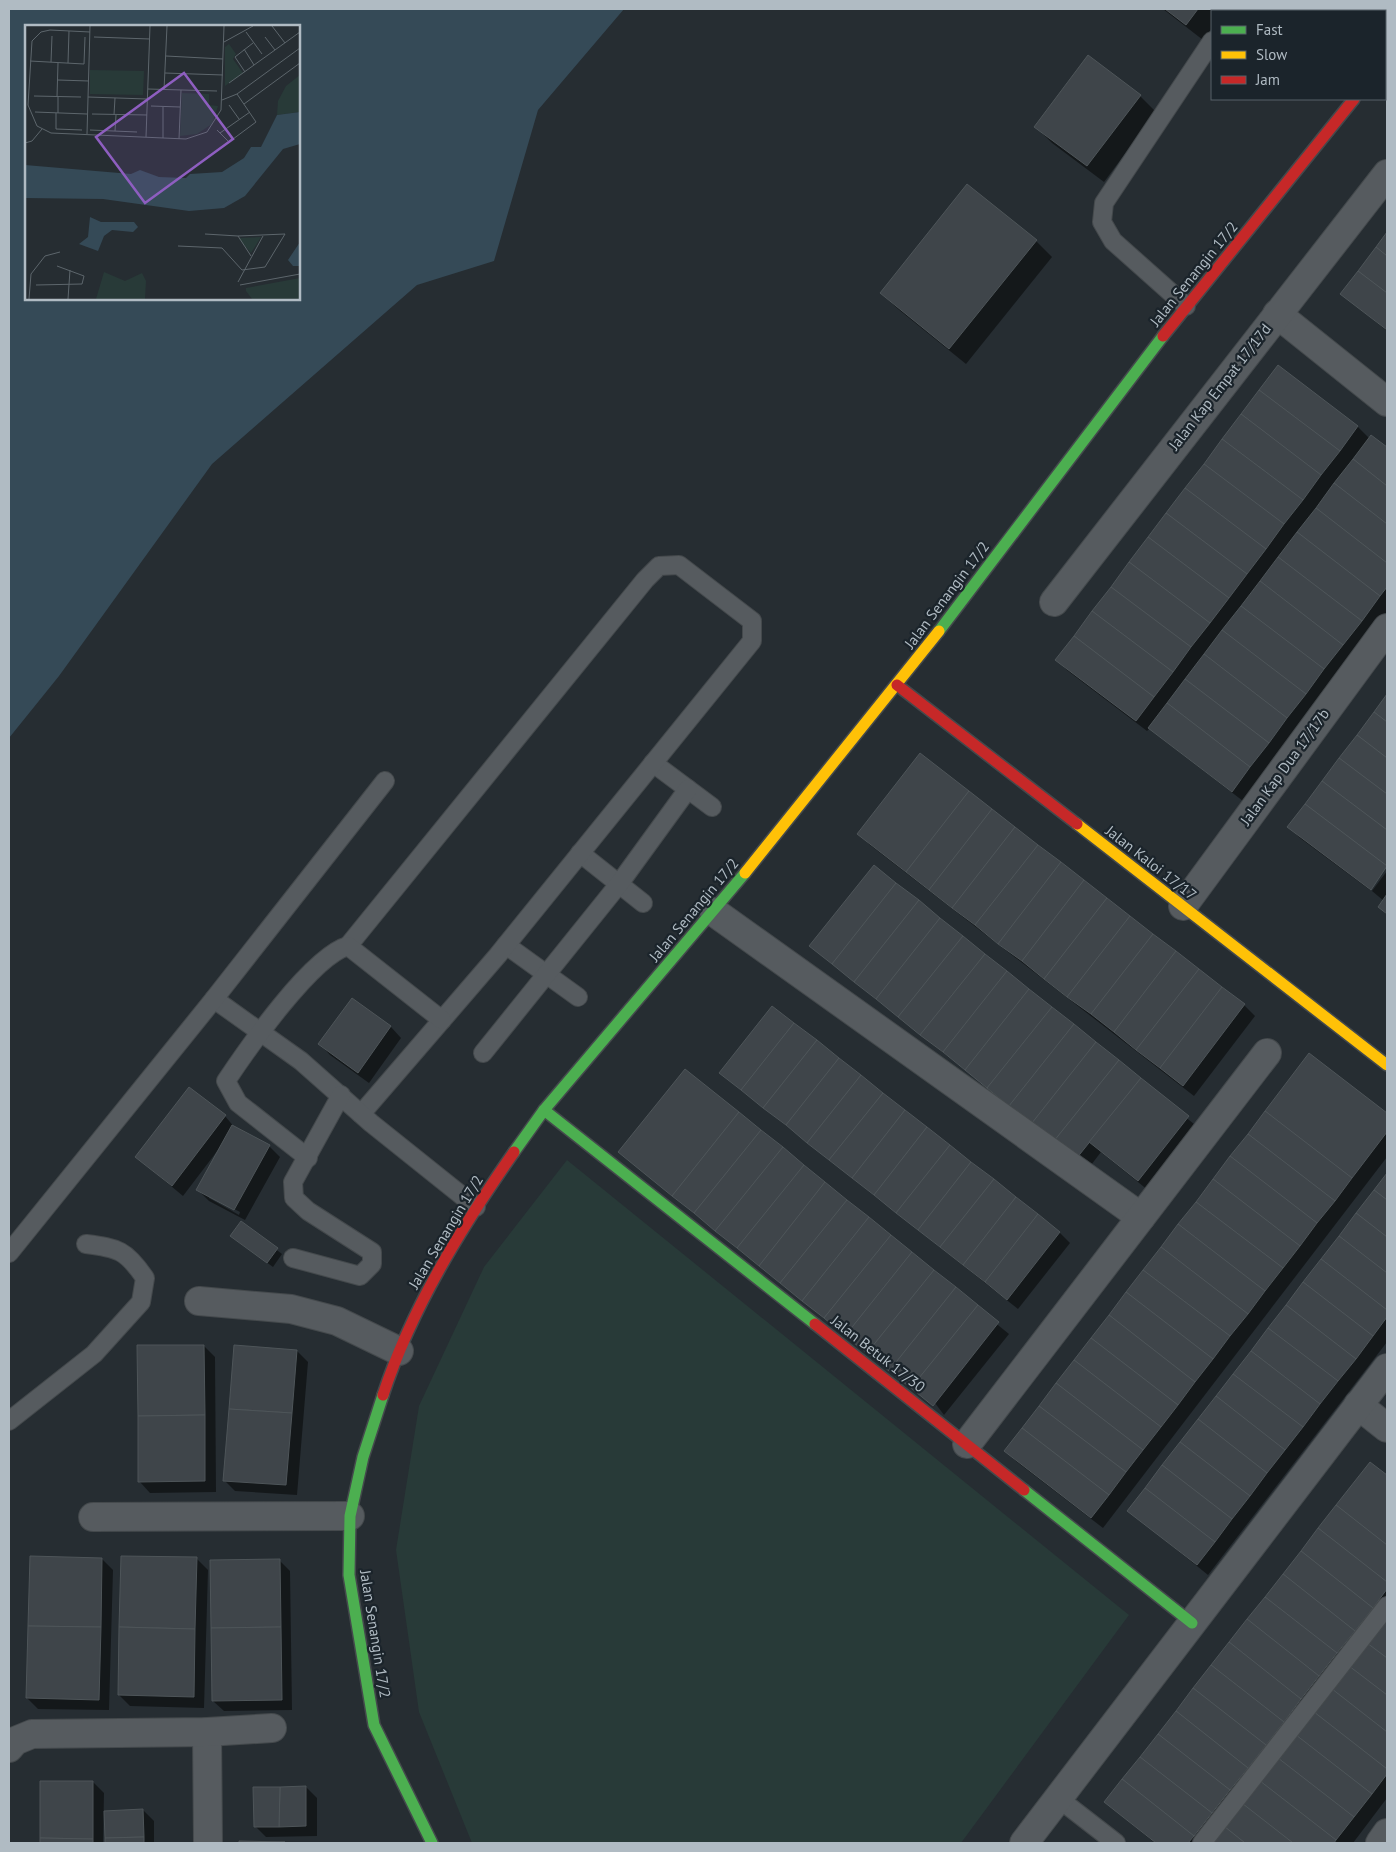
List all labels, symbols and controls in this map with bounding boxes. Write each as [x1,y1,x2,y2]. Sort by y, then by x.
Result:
legend [1211,10,1386,100]
text: Fast [1256,20,1283,39]
inset map [25,25,300,300]
text: Slow [1256,45,1287,64]
text: Jam [1255,70,1280,89]
street label: Jalan Senangin 17/2 [1145,217,1242,331]
street label: Jalan Kap Empat 17/17d [1164,320,1275,454]
street label: Jalan Senangin 17/2 [899,537,993,653]
street label: Jalan Kap Dua 17/17b [1235,705,1333,830]
street label: Jalan Kaloi 17/17 [1101,820,1201,904]
street label: Jalan Senangin 17/2 [644,854,742,966]
street label: Jalan Senangin 17/2 [404,1171,487,1293]
street label: Jalan Betuk 17/30 [827,1310,929,1396]
street label: Jalan Senangin 17/2 [356,1568,395,1699]

